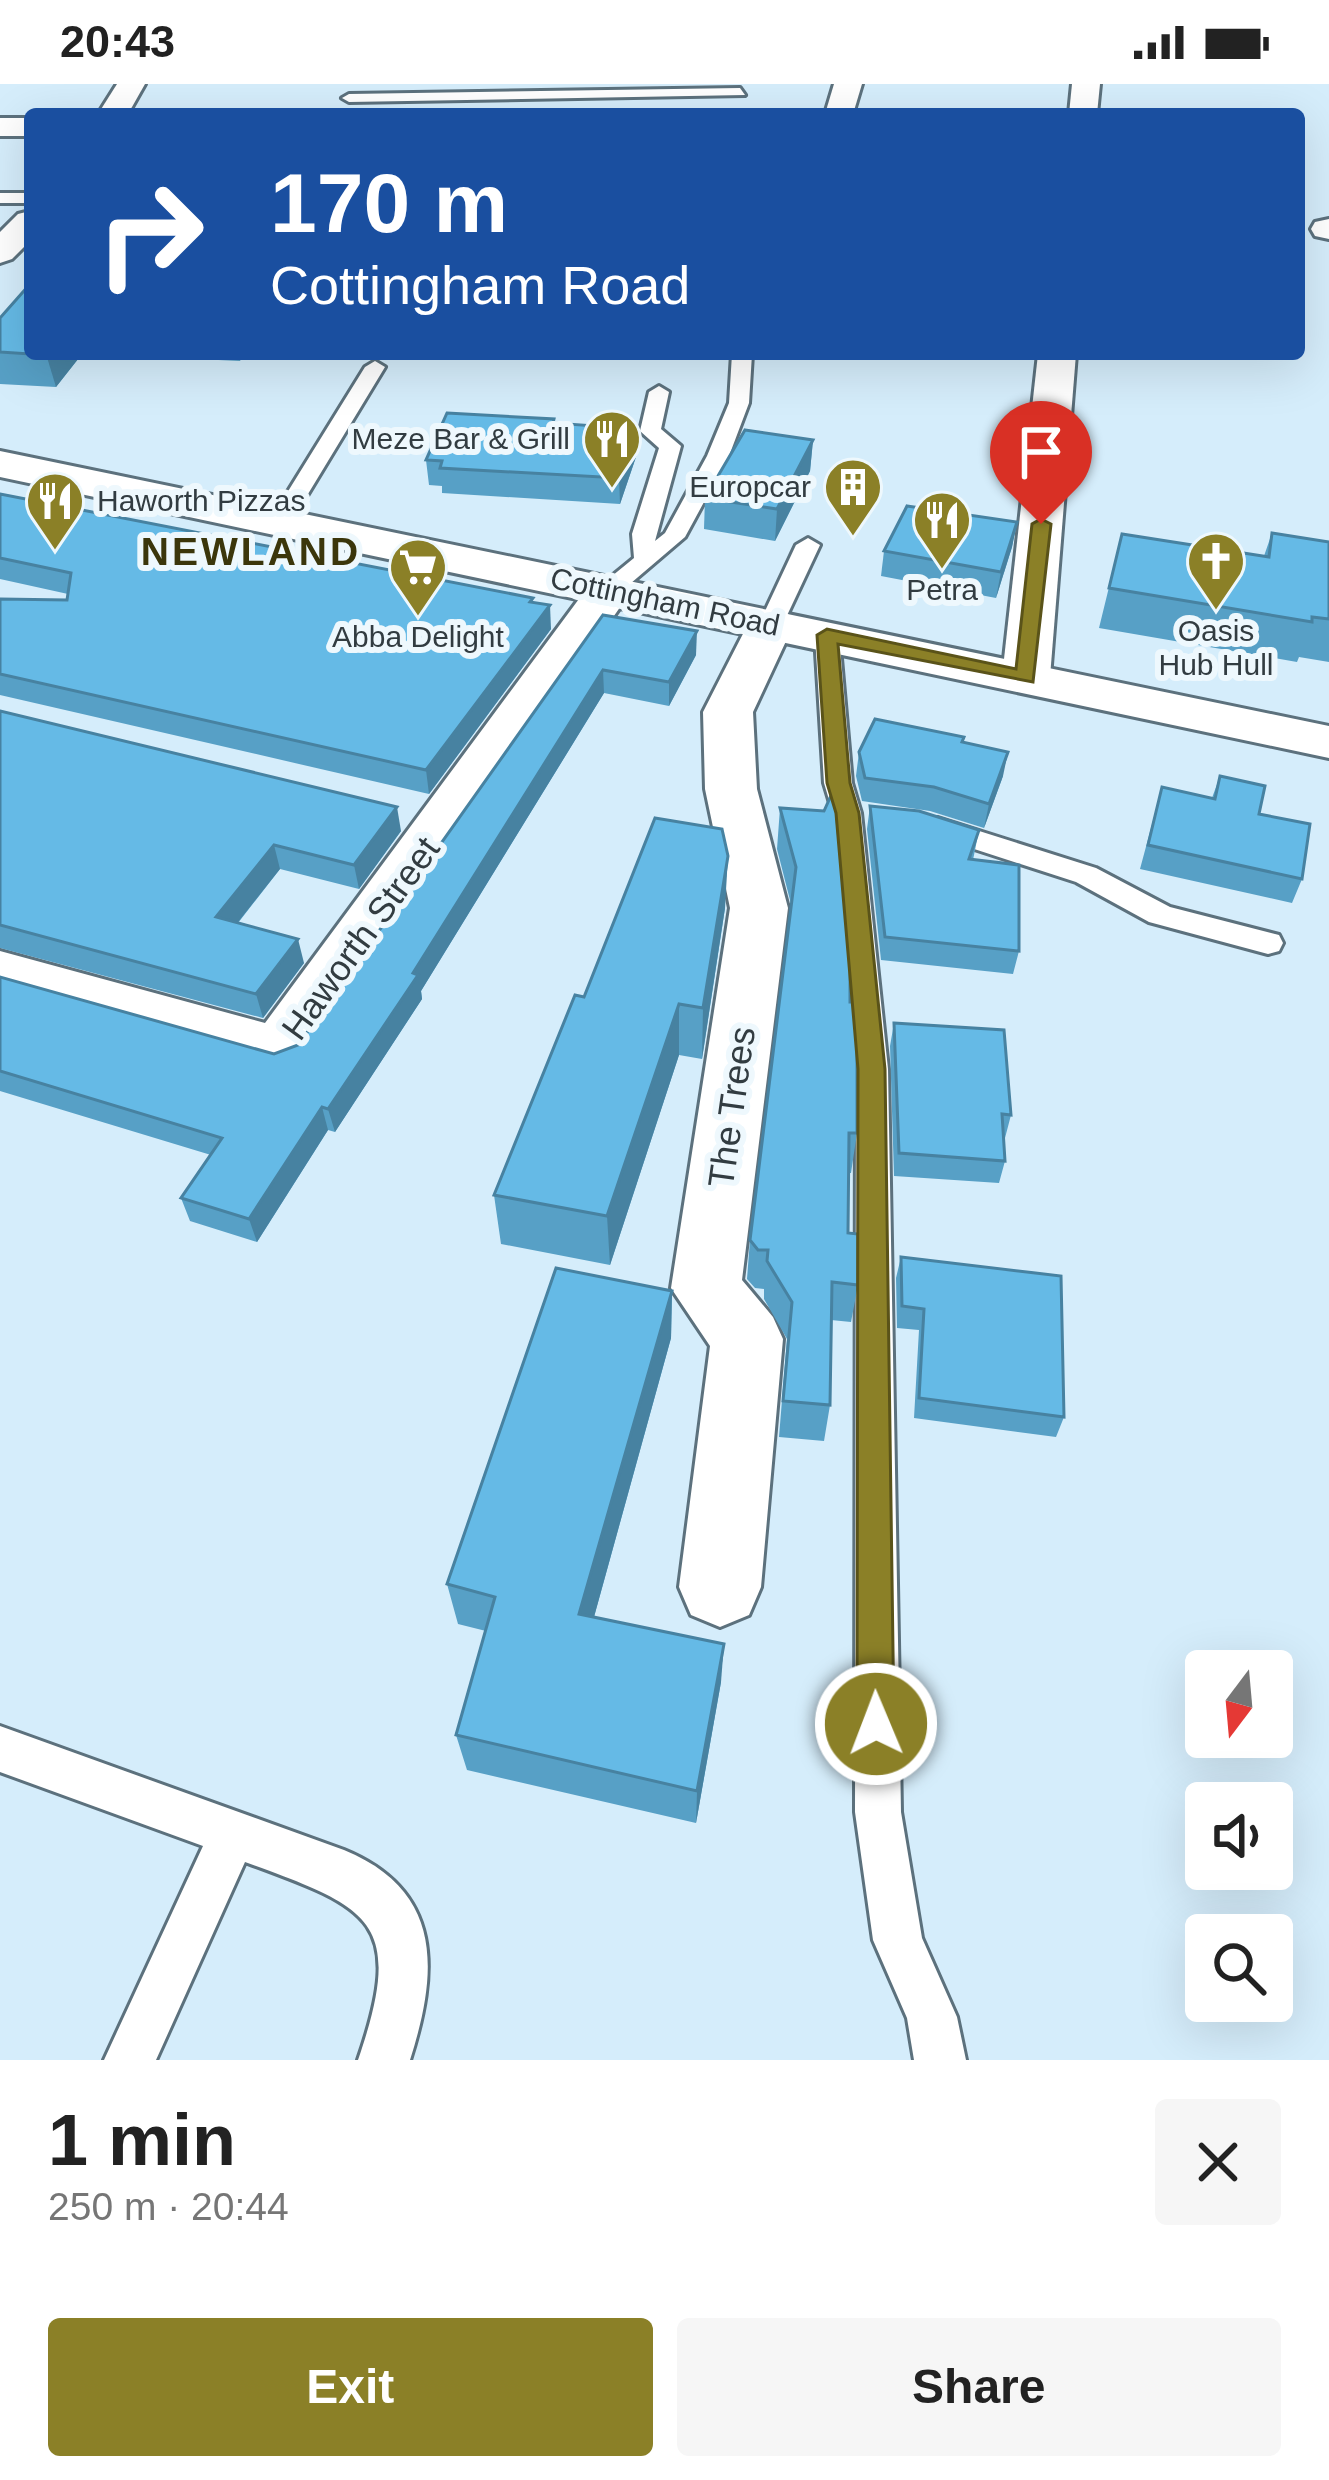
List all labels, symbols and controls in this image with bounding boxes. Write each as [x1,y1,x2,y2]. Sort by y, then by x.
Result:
text: 20:43 [60,16,175,67]
icon: right [72,156,228,312]
text: 170 m [270,156,508,250]
text: Cottingham Road [270,255,690,315]
pin [990,401,1092,524]
restaurant icon: Meze Bar & Grill [581,408,643,490]
icon: arrive [1008,419,1074,485]
place label: Meze Bar & Grill [352,422,570,455]
building icon: Europcar [822,456,884,538]
restaurant icon: Haworth Pizzas [24,470,86,552]
place label: Europcar [689,470,811,503]
place label: Haworth Pizzas [97,484,305,517]
restaurant icon: Petra [911,489,973,571]
district label: NEWLAND [141,530,361,573]
church icon: Oasis Hub Hull [1185,530,1247,612]
supermarket icon: Abba Delight [387,536,449,618]
street label: Cottingham Road [547,561,783,642]
place label: Petra [906,573,978,606]
place label: Oasis Hub Hull [1158,614,1274,681]
place label: Abba Delight [332,620,505,653]
street label: Haworth Street [273,829,448,1047]
street label: The Trees [700,1024,763,1190]
north arrow [1185,1650,1293,1758]
map controls [1185,1650,1293,2022]
position arrow [813,1661,939,1787]
button: sound [1185,1782,1293,1890]
button: search [1185,1914,1293,2022]
button: close [1155,2099,1281,2225]
text: 1 min [48,2100,236,2180]
text: 250 m · 20:44 [48,2185,289,2228]
button: Exit [48,2318,653,2456]
button: Share [677,2318,1281,2456]

